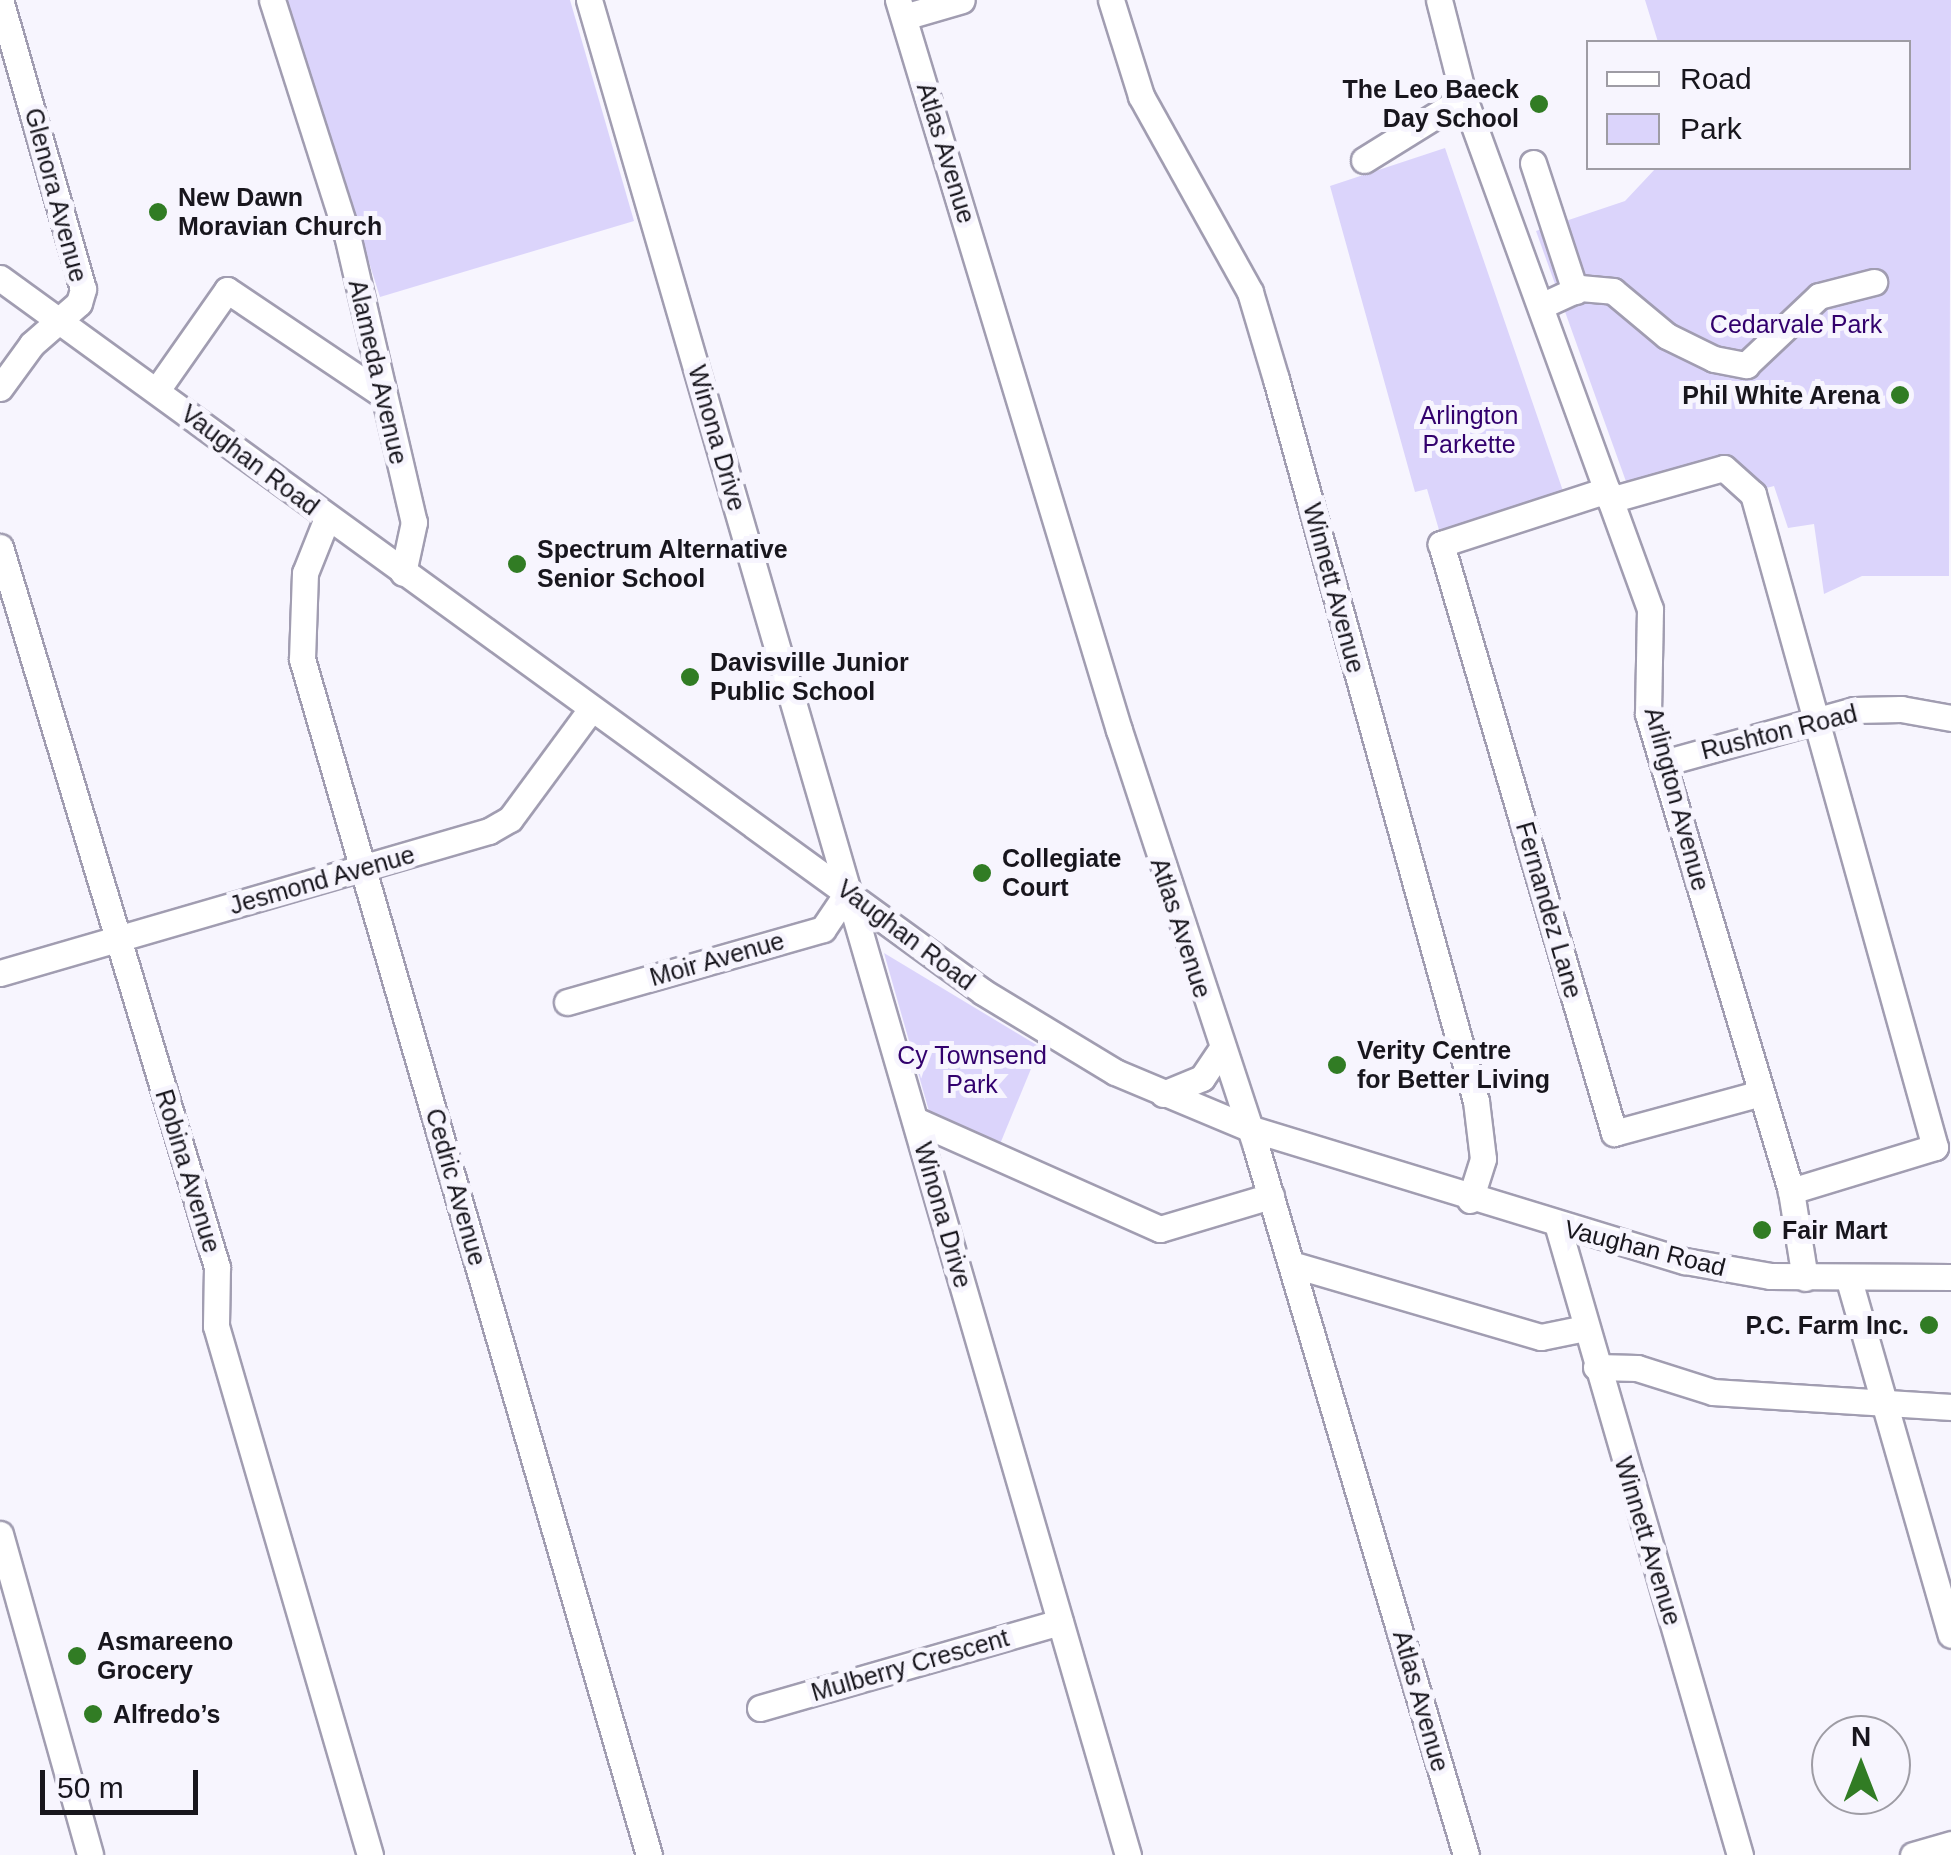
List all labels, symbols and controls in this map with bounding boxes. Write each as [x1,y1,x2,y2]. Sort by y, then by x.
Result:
legend [1586,40,1911,170]
text: Road [1680,62,1752,95]
place label: The Leo Baeck Day School [1343,75,1519,134]
street label: Atlas Avenue [910,78,982,228]
marker: The Leo Baeck Day School [1528,93,1550,115]
street label: Glenora Avenue [18,104,94,286]
text: Park [1680,112,1742,145]
place label: New Dawn Moravian Church [178,183,382,242]
marker: New Dawn Moravian Church [147,201,169,223]
street label: Alameda Avenue [342,276,414,468]
park label: Cedarvale Park [1710,309,1882,339]
street label: Winona Drive [682,362,752,514]
place label: Phil White Arena [1681,380,1880,410]
marker: Phil White Arena [1889,384,1911,406]
street label: Vaughan Road [175,398,325,522]
park label: Arlington Parkette [1420,401,1518,460]
street label: Winnett Avenue [1297,499,1371,677]
place label: Spectrum Alternative Senior School [537,535,788,594]
marker: Spectrum Alternative Senior School [506,553,528,575]
place label: Davisville Junior Public School [710,648,909,707]
marker: Davisville Junior Public School [679,666,701,688]
street label: Rushton Road [1698,698,1860,766]
street label: Arlington Avenue [1638,703,1716,895]
street label: Fernandez Lane [1509,818,1589,1002]
street label: Jesmond Avenue [225,839,419,921]
place label: Collegiate Court [1002,844,1121,903]
street label: Atlas Avenue [1144,854,1218,1002]
marker: Collegiate Court [971,862,993,884]
street label: Vaughan Road [831,873,981,997]
street label: Moir Avenue [646,925,788,993]
place label: Verity Centre for Better Living [1357,1036,1550,1095]
park label: Cy Townsend Park [897,1041,1047,1100]
marker: Verity Centre for Better Living [1326,1054,1348,1076]
street label: Robina Avenue [149,1085,227,1257]
street label: Cedric Avenue [419,1104,493,1270]
street label: Winona Drive [908,1139,978,1291]
street label: Vaughan Road [1561,1213,1729,1283]
place label: Fair Mart [1782,1215,1888,1245]
marker: Fair Mart [1751,1219,1773,1241]
place label: P.C. Farm Inc. [1746,1310,1909,1340]
marker: P.C. Farm Inc. [1918,1314,1940,1336]
street label: Winnett Avenue [1608,1452,1688,1630]
street label: Mulberry Crescent [808,1622,1012,1708]
street label: Atlas Avenue [1386,1626,1456,1776]
place label: Asmareeno Grocery [97,1627,233,1686]
marker: Asmareeno Grocery [66,1645,88,1667]
place label: Alfredo’s [113,1699,220,1729]
marker: Alfredo’s [82,1703,104,1725]
north arrow [1811,1715,1911,1815]
text: N [1851,1721,1871,1752]
scale bar [45,1750,202,1812]
text: 50 m [57,1771,124,1804]

